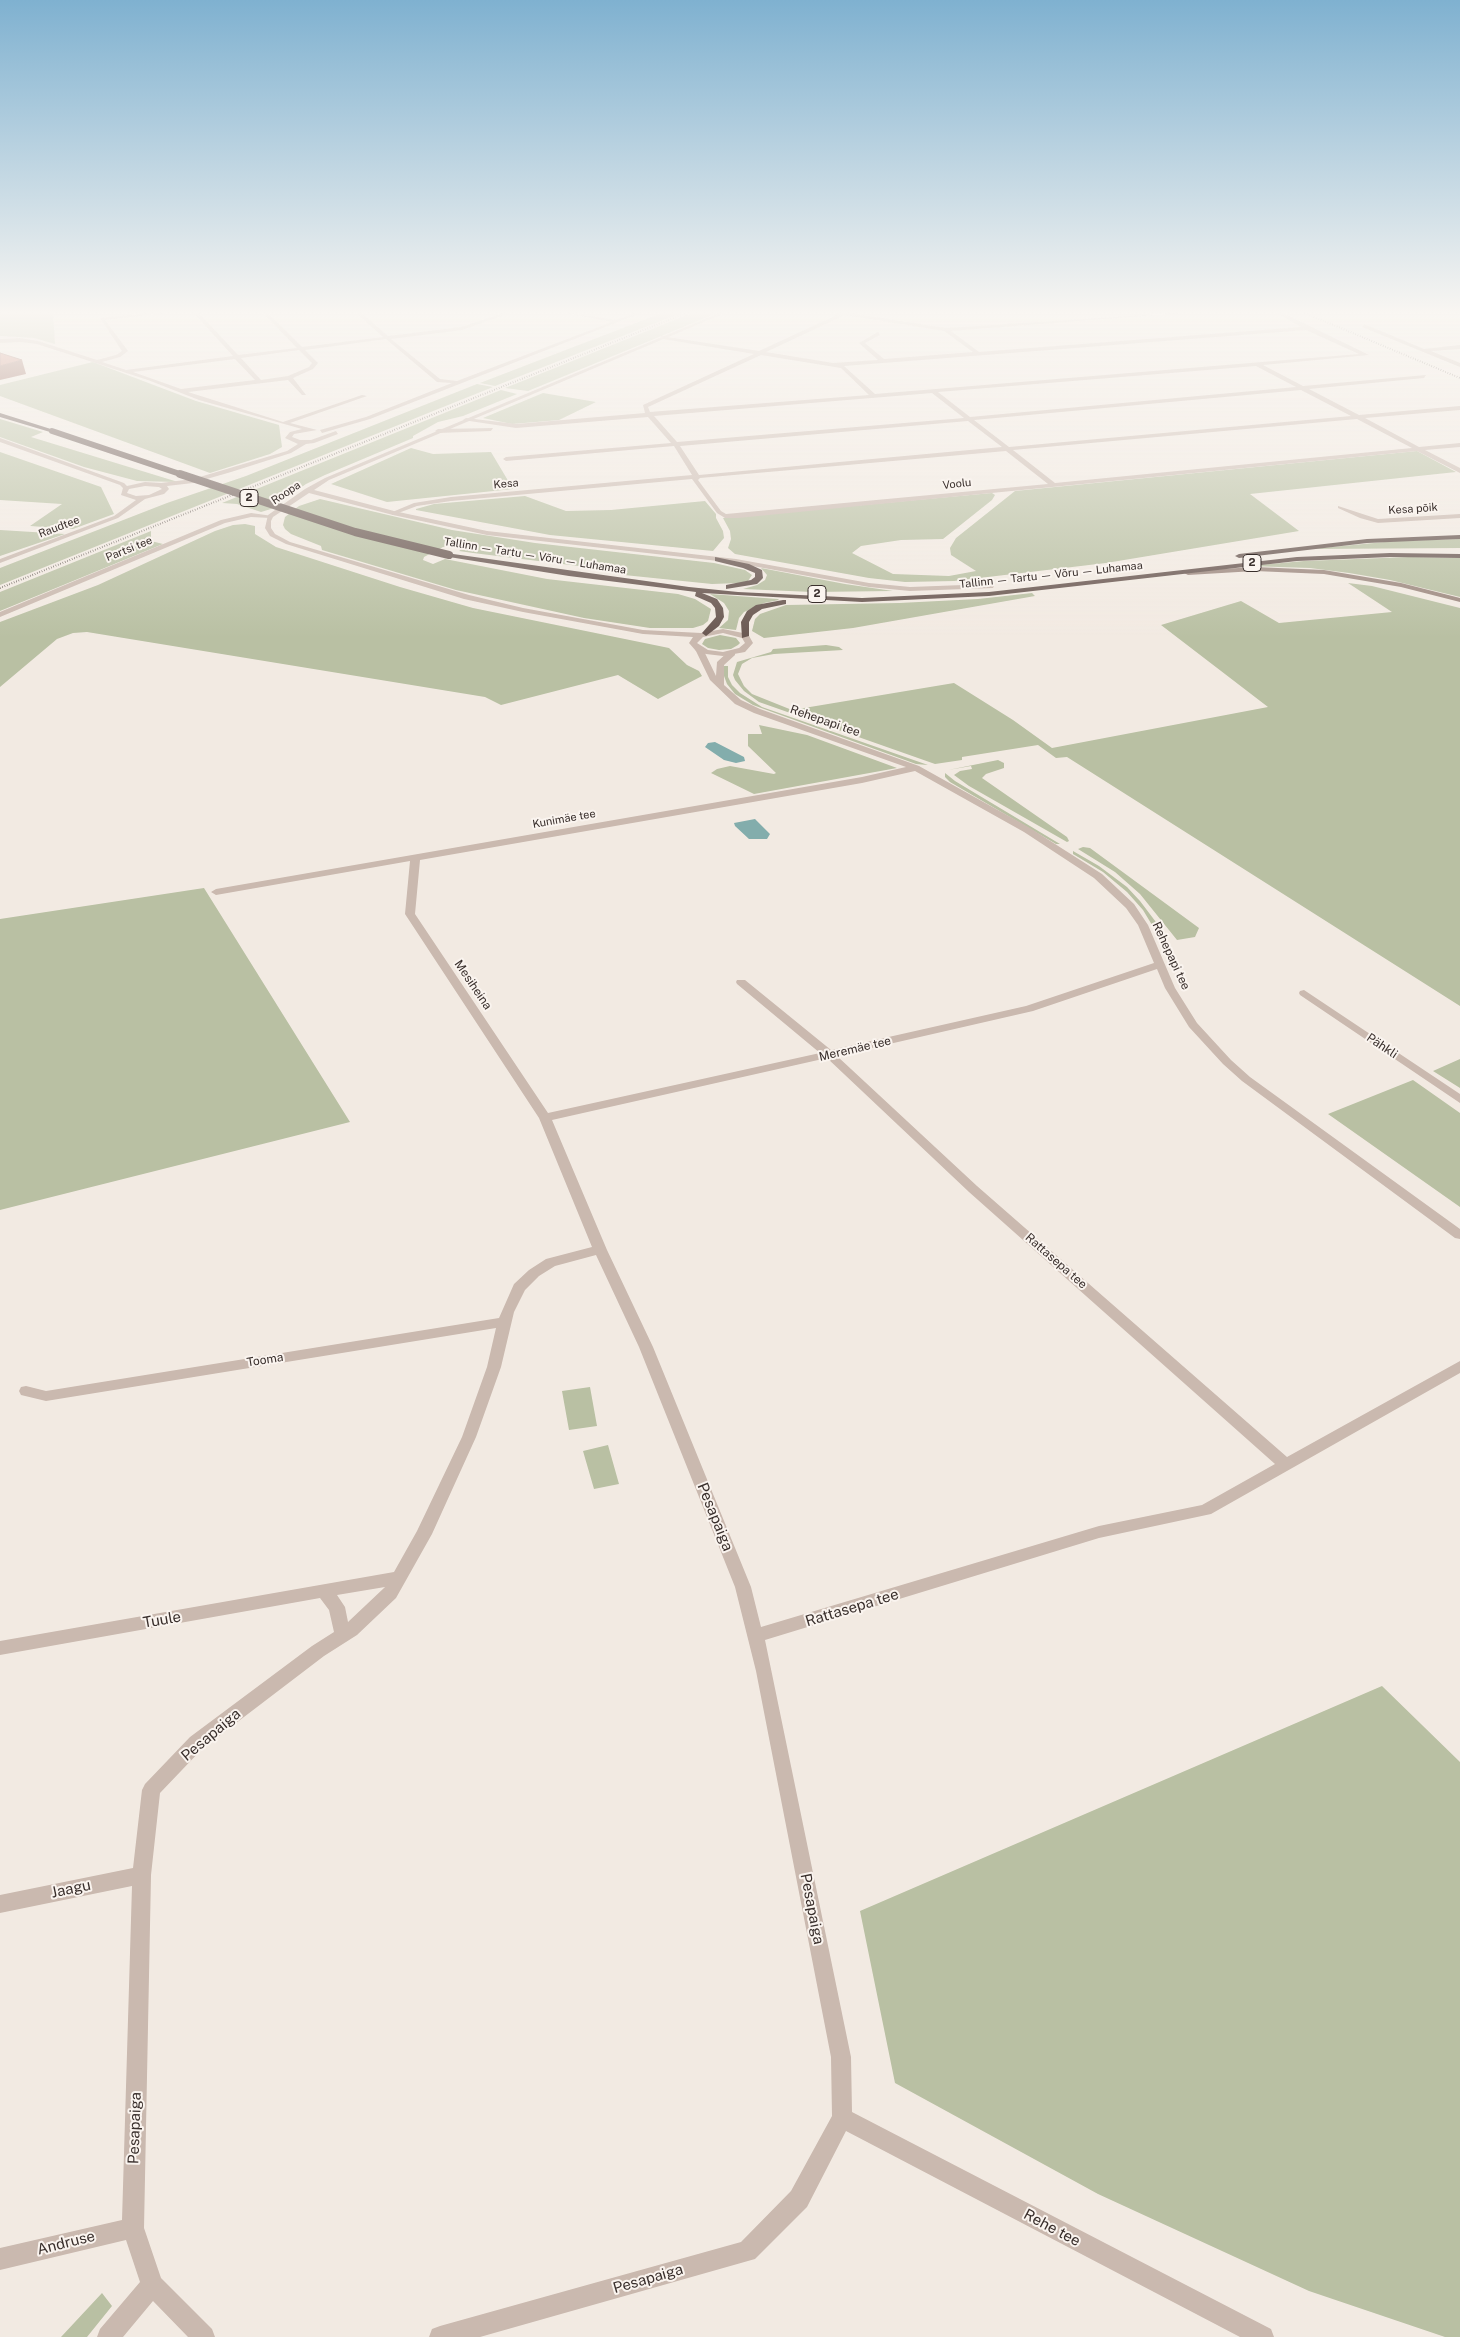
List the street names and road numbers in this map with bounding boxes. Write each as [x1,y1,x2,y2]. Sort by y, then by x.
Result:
street label: Kesa [493,476,519,492]
street label: Voolu [942,476,972,492]
street label: Roopa [269,479,303,507]
road number: 2 [240,489,258,506]
street label: Kesa põik [1388,501,1438,517]
street label: Raudtee [37,513,81,541]
street label: Partsi tee [104,534,154,564]
street label: Tallinn — Tartu — Võru — Luhamaa [443,535,627,577]
road number: 2 [1243,554,1261,572]
street label: Tallinn — Tartu — Võru — Luhamaa [959,559,1143,591]
road number: 2 [808,586,826,602]
street label: Rehepapi tee [788,702,862,740]
street label: Kunimäe tee [531,807,597,831]
street label: Rehepapi tee [1149,920,1193,992]
street label: Mesiheina [451,957,495,1013]
street label: Pähkli [1364,1030,1400,1062]
street label: Meremäe tee [818,1034,892,1064]
street label: Rattasepa tee [1022,1230,1090,1292]
street label: Tooma [246,1350,284,1370]
street label: Pesapaiga [693,1480,737,1554]
street label: Rattasepa tee [803,1585,901,1631]
street label: Tuule [142,1608,182,1632]
street label: Pesapaiga [178,1705,244,1765]
street label: Pesapaiga [796,1872,828,1946]
street label: Jaagu [49,1876,93,1902]
street label: Pesapaiga [125,2092,145,2164]
street label: Rehe tee [1020,2206,1084,2250]
street label: Andruse [35,2227,97,2259]
street label: Pesapaiga [611,2260,685,2298]

